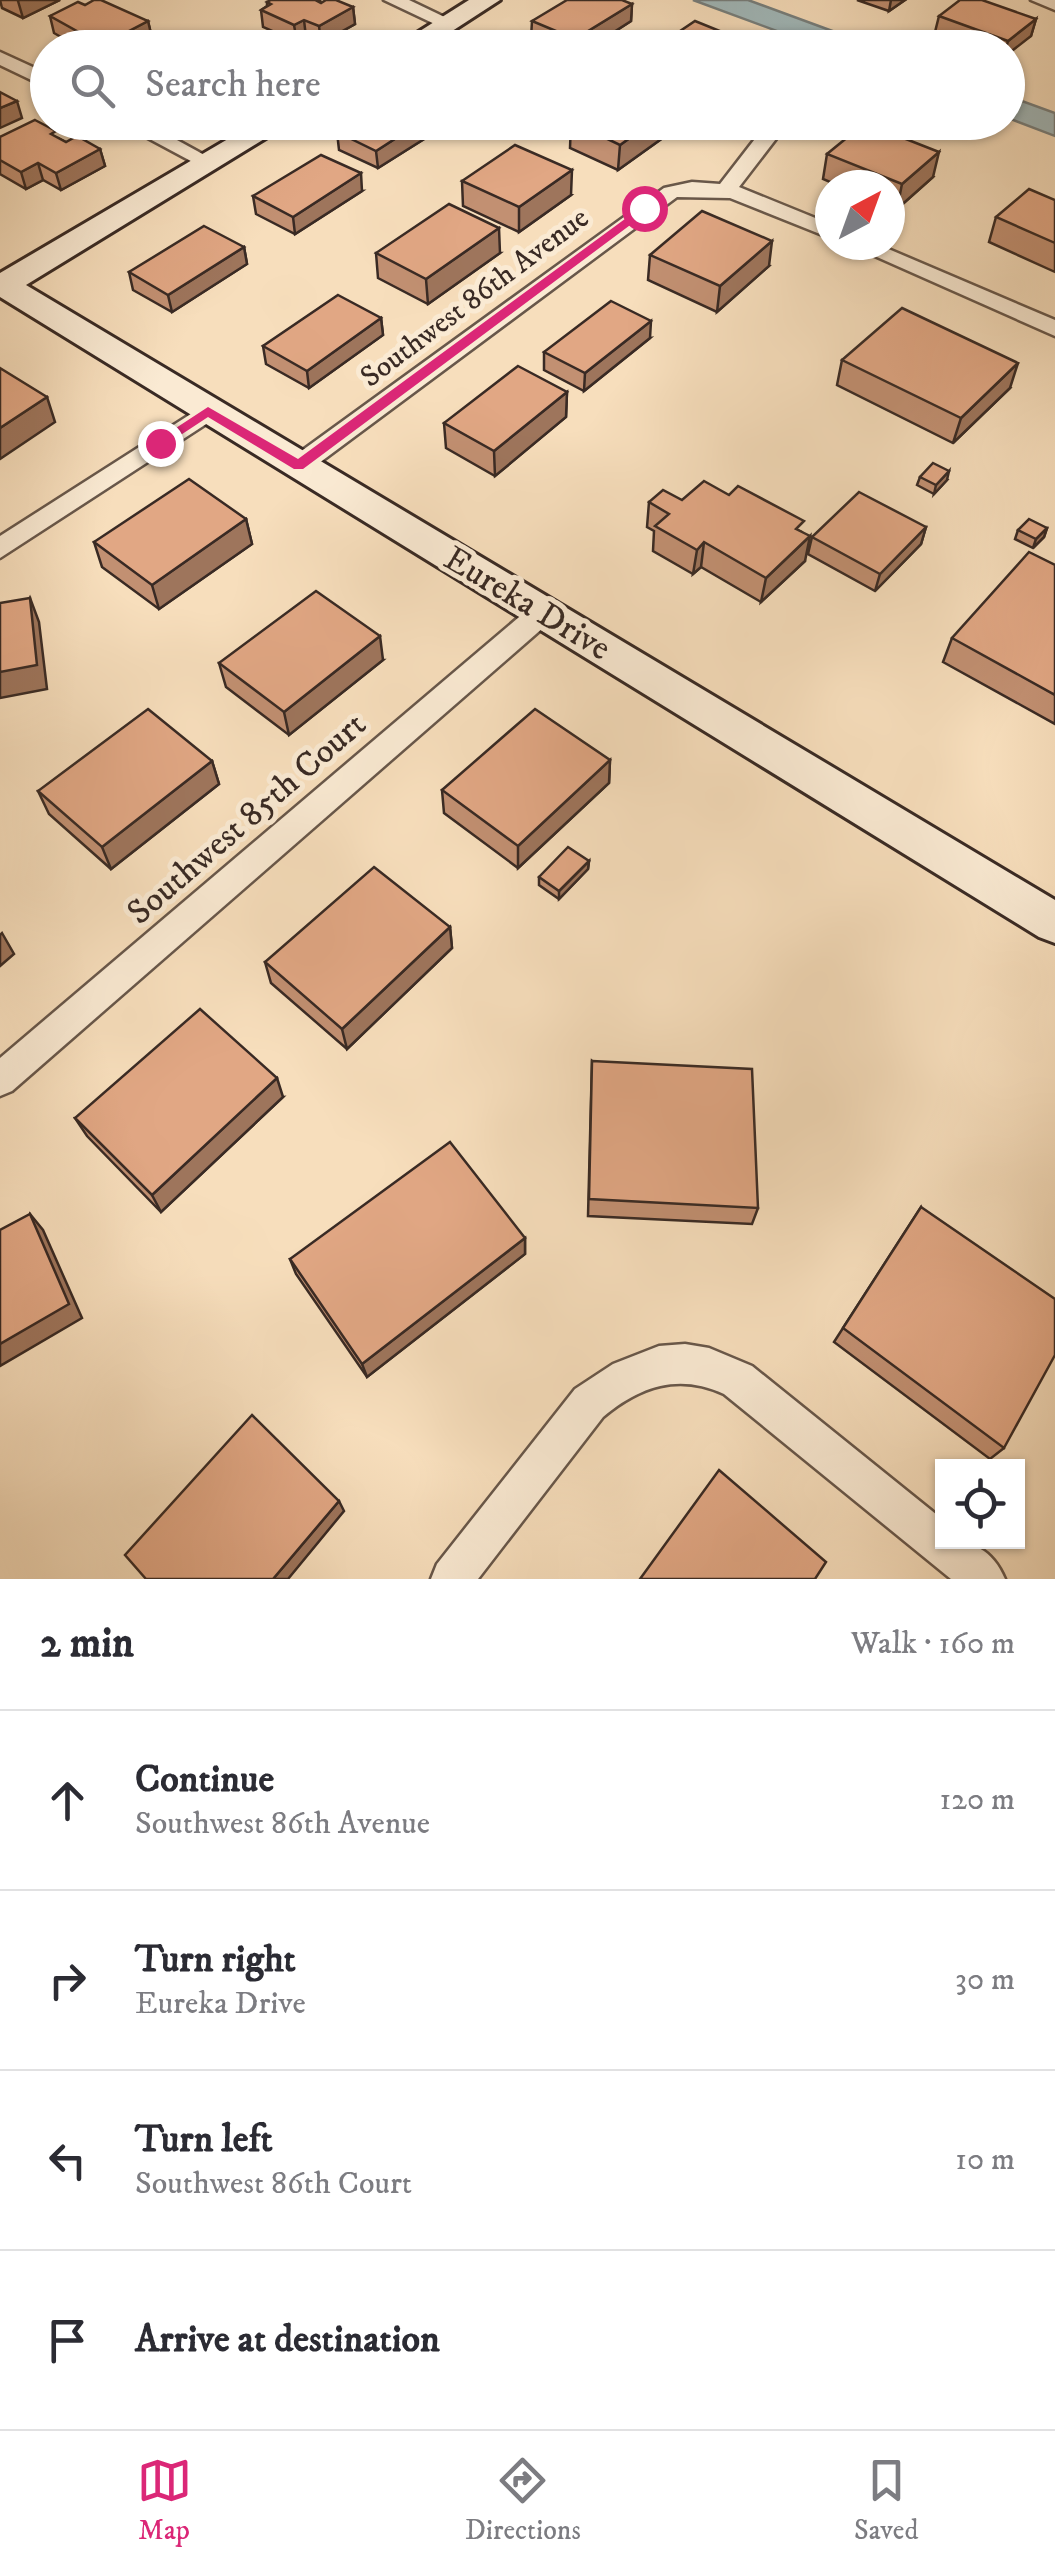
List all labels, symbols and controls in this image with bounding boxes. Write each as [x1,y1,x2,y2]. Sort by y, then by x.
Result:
search box [30,30,1025,140]
icon: search [65,58,120,113]
text: Search here [145,61,321,109]
north arrow [815,170,905,260]
route start [622,186,668,232]
street label: Southwest 86th Avenue [353,200,597,396]
route end [138,421,184,467]
street label: Eureka Drive [436,537,618,671]
street label: Southwest 85th Court [118,703,376,935]
map controls [935,1459,1025,1549]
button: locate [935,1459,1025,1549]
text: 2 min [40,1618,134,1670]
text: Walk · 160 m [851,1624,1015,1664]
text: Continue [135,1756,274,1804]
icon: ahead [40,1773,95,1828]
text: 120 m [939,1780,1015,1820]
text: Southwest 86th Avenue [135,1804,430,1844]
text: Turn right [135,1936,296,1984]
icon: right [40,1953,95,2008]
text: 30 m [955,1960,1015,2000]
text: Eureka Drive [135,1984,306,2024]
text: Turn left [135,2116,273,2164]
icon: left [40,2133,95,2188]
text: 10 m [955,2140,1015,2180]
text: Southwest 86th Court [135,2164,412,2204]
icon: arrive [40,2313,95,2368]
text: Arrive at destination [135,2316,440,2364]
tab: Map [137,2453,192,2548]
tab: Directions [465,2453,581,2548]
tab: Saved [854,2453,918,2548]

